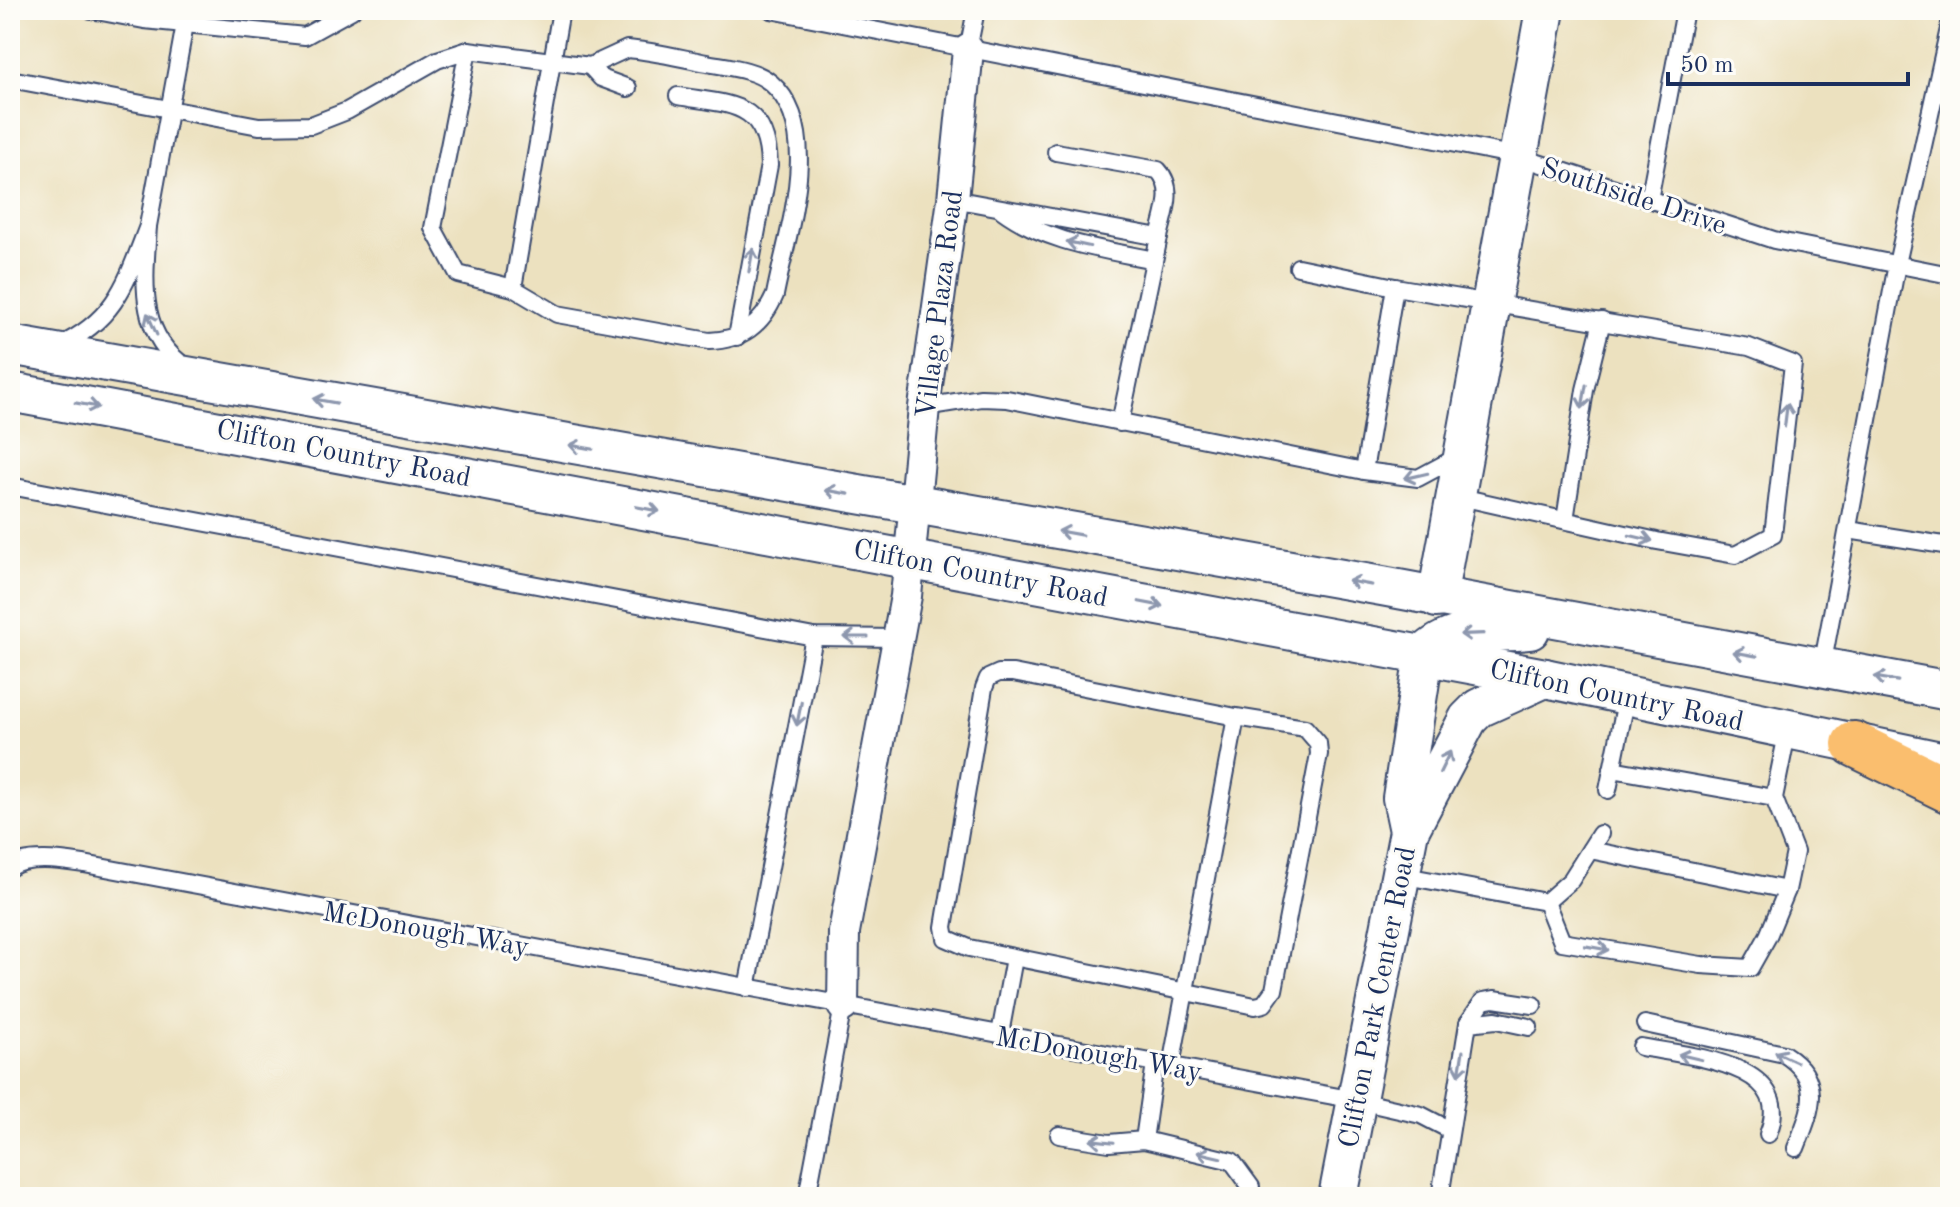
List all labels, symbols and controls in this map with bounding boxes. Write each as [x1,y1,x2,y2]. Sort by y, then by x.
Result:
scale bar [1668,36,1908,86]
text: 50 m [1680,54,1734,78]
street label: Southside Drive [1537,155,1729,241]
street label: Village Plaza Road [913,189,969,420]
one-way arrow [1066,236,1091,251]
one-way arrow [745,248,760,273]
one-way arrow [143,312,158,336]
one-way arrow [1576,384,1591,409]
one-way arrow [313,393,339,408]
one-way arrow [74,399,99,414]
one-way arrow [1778,402,1793,429]
street label: Clifton Country Road [214,417,473,493]
one-way arrow [569,438,595,453]
one-way arrow [1404,469,1429,484]
one-way arrow [825,484,851,499]
one-way arrow [635,503,660,518]
one-way arrow [1058,524,1083,539]
one-way arrow [1627,531,1653,546]
street label: Clifton Country Road [851,537,1110,613]
one-way arrow [1348,574,1374,589]
one-way arrow [1138,597,1163,612]
one-way arrow [1460,626,1486,641]
one-way arrow [843,630,870,645]
one-way arrow [1733,646,1758,661]
street label: Clifton Country Road [1487,656,1746,738]
one-way arrow [1874,670,1899,685]
one-way arrow [791,700,806,726]
one-way arrow [1438,751,1454,775]
street label: Clifton Park Center Road [1336,844,1422,1151]
street label: McDonough Way [320,899,531,963]
one-way arrow [1583,941,1609,956]
street label: McDonough Way [993,1024,1204,1088]
one-way arrow [1677,1049,1703,1064]
one-way arrow [1774,1049,1798,1064]
one-way arrow [1453,1050,1468,1075]
one-way arrow [1089,1133,1116,1148]
one-way arrow [1196,1147,1222,1162]

